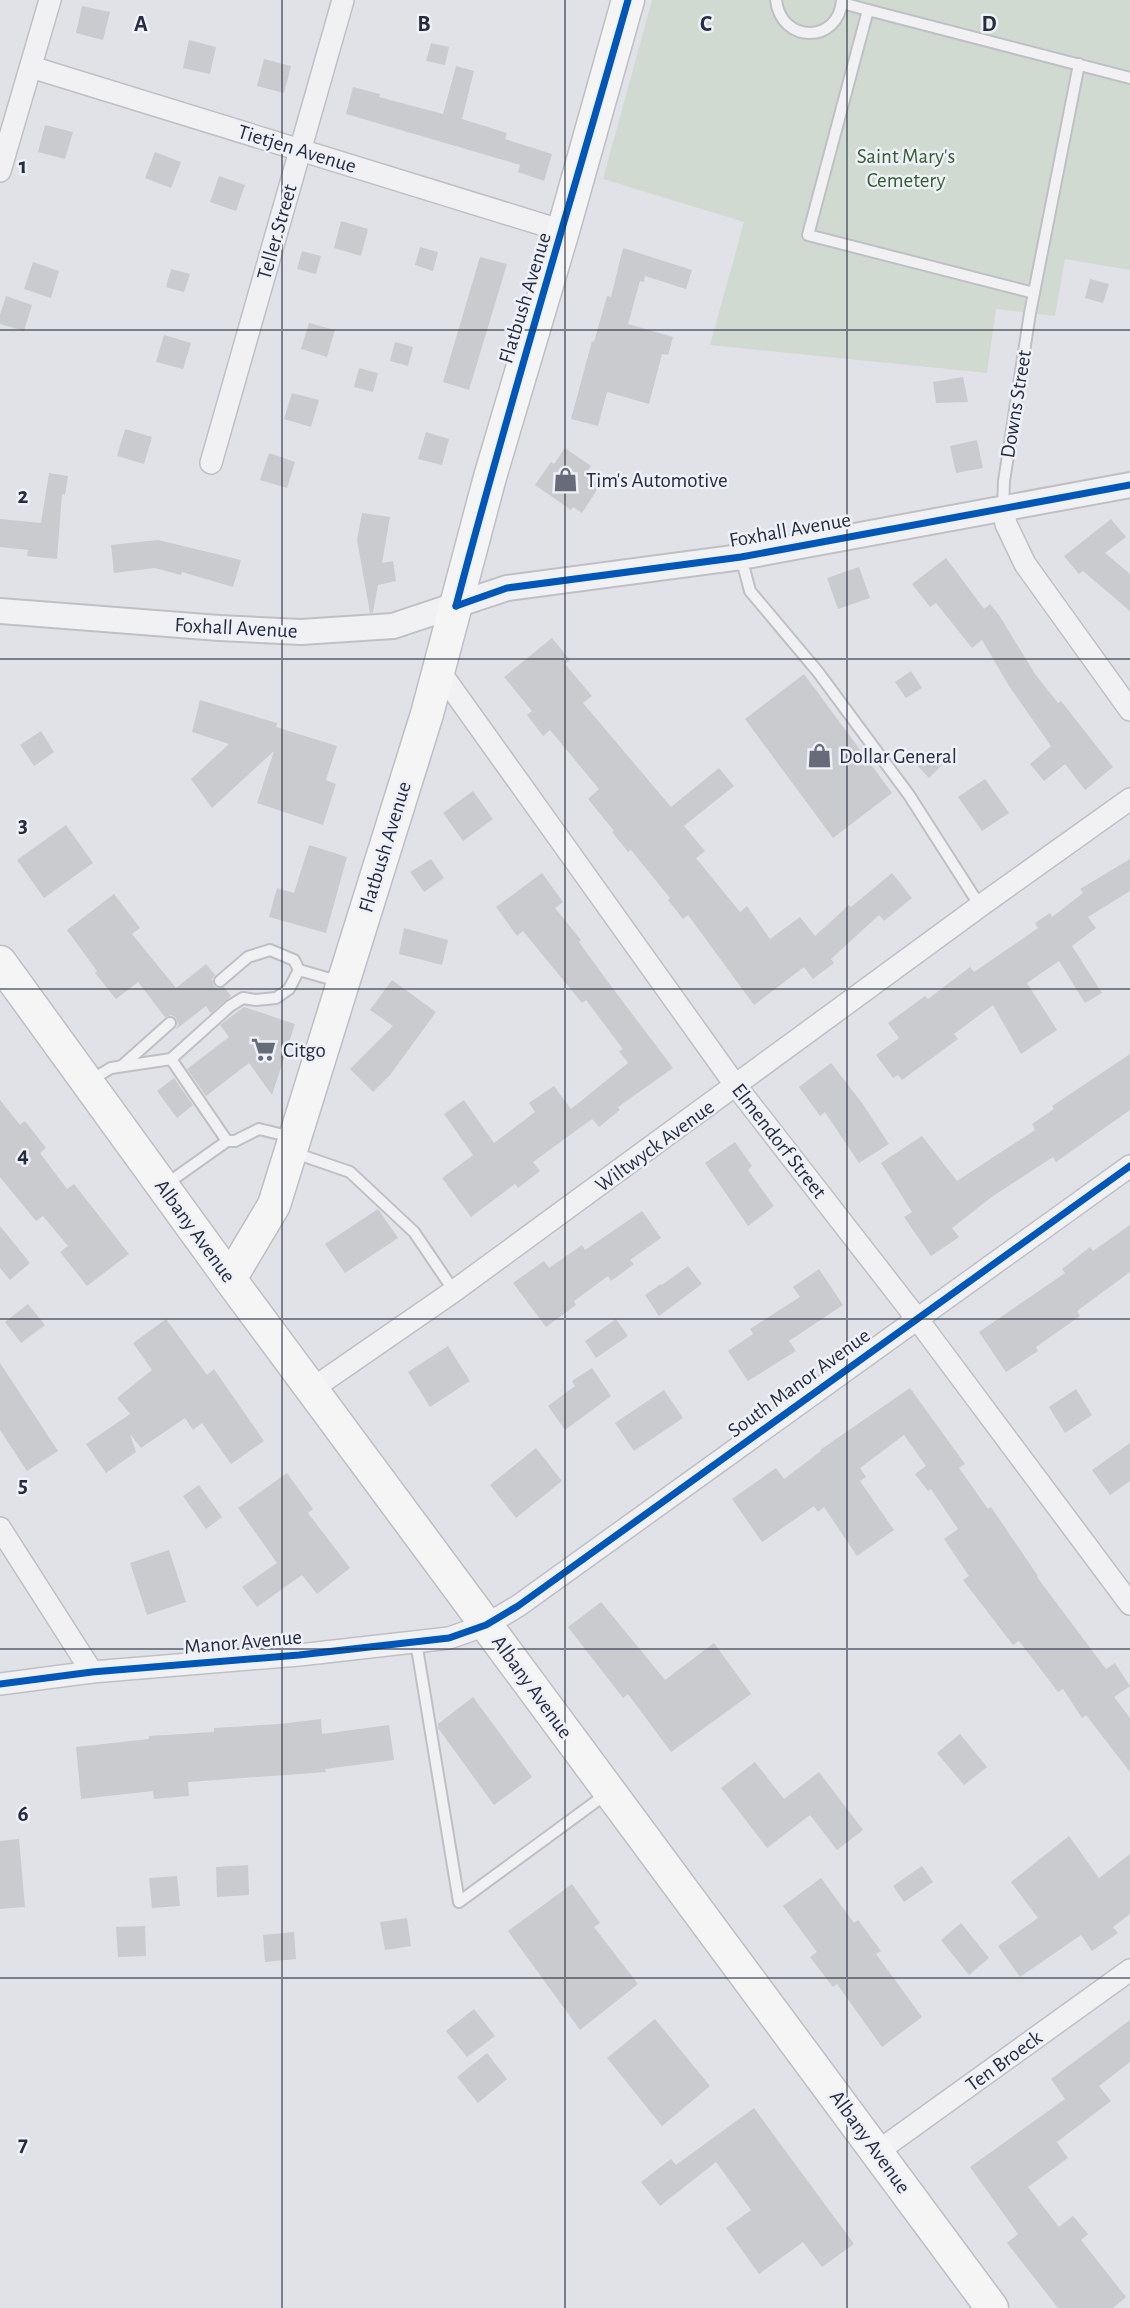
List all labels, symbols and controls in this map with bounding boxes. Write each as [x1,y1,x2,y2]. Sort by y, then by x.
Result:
text: A [134,13,148,36]
text: B [417,13,431,36]
text: C [700,13,712,36]
text: D [981,13,997,36]
street label: Tietjen Avenue [235,121,359,177]
park label: Saint Mary's Cemetery [857,146,955,191]
text: 1 [19,155,27,178]
street label: Teller Street [253,182,301,282]
street label: Flatbush Avenue [495,230,555,366]
street label: Downs Street [997,348,1035,460]
shop icon: Tim's Automotive [552,466,580,494]
place label: Tim's Automotive [586,470,728,491]
text: 2 [18,485,29,508]
street label: Foxhall Avenue [728,509,852,551]
street label: Foxhall Avenue [174,614,298,642]
shop icon: Dollar General [805,742,833,770]
place label: Dollar General [839,746,957,767]
street label: Flatbush Avenue [355,779,415,915]
text: 3 [18,814,28,837]
supermarket icon: Citgo [249,1036,277,1064]
place label: Citgo [283,1040,326,1061]
street label: Elmendorf Street [728,1080,830,1203]
street label: Wiltwyck Avenue [592,1096,718,1196]
text: 4 [17,1144,29,1167]
street label: Albany Avenue [151,1176,239,1286]
street label: South Manor Avenue [724,1325,874,1441]
text: 5 [18,1474,28,1497]
street label: Manor Avenue [183,1626,303,1658]
street label: Albany Avenue [488,1632,576,1742]
text: 6 [17,1803,29,1826]
street label: Ten Broeck [962,2026,1046,2095]
street label: Albany Avenue [826,2087,914,2197]
text: 7 [18,2133,28,2156]

